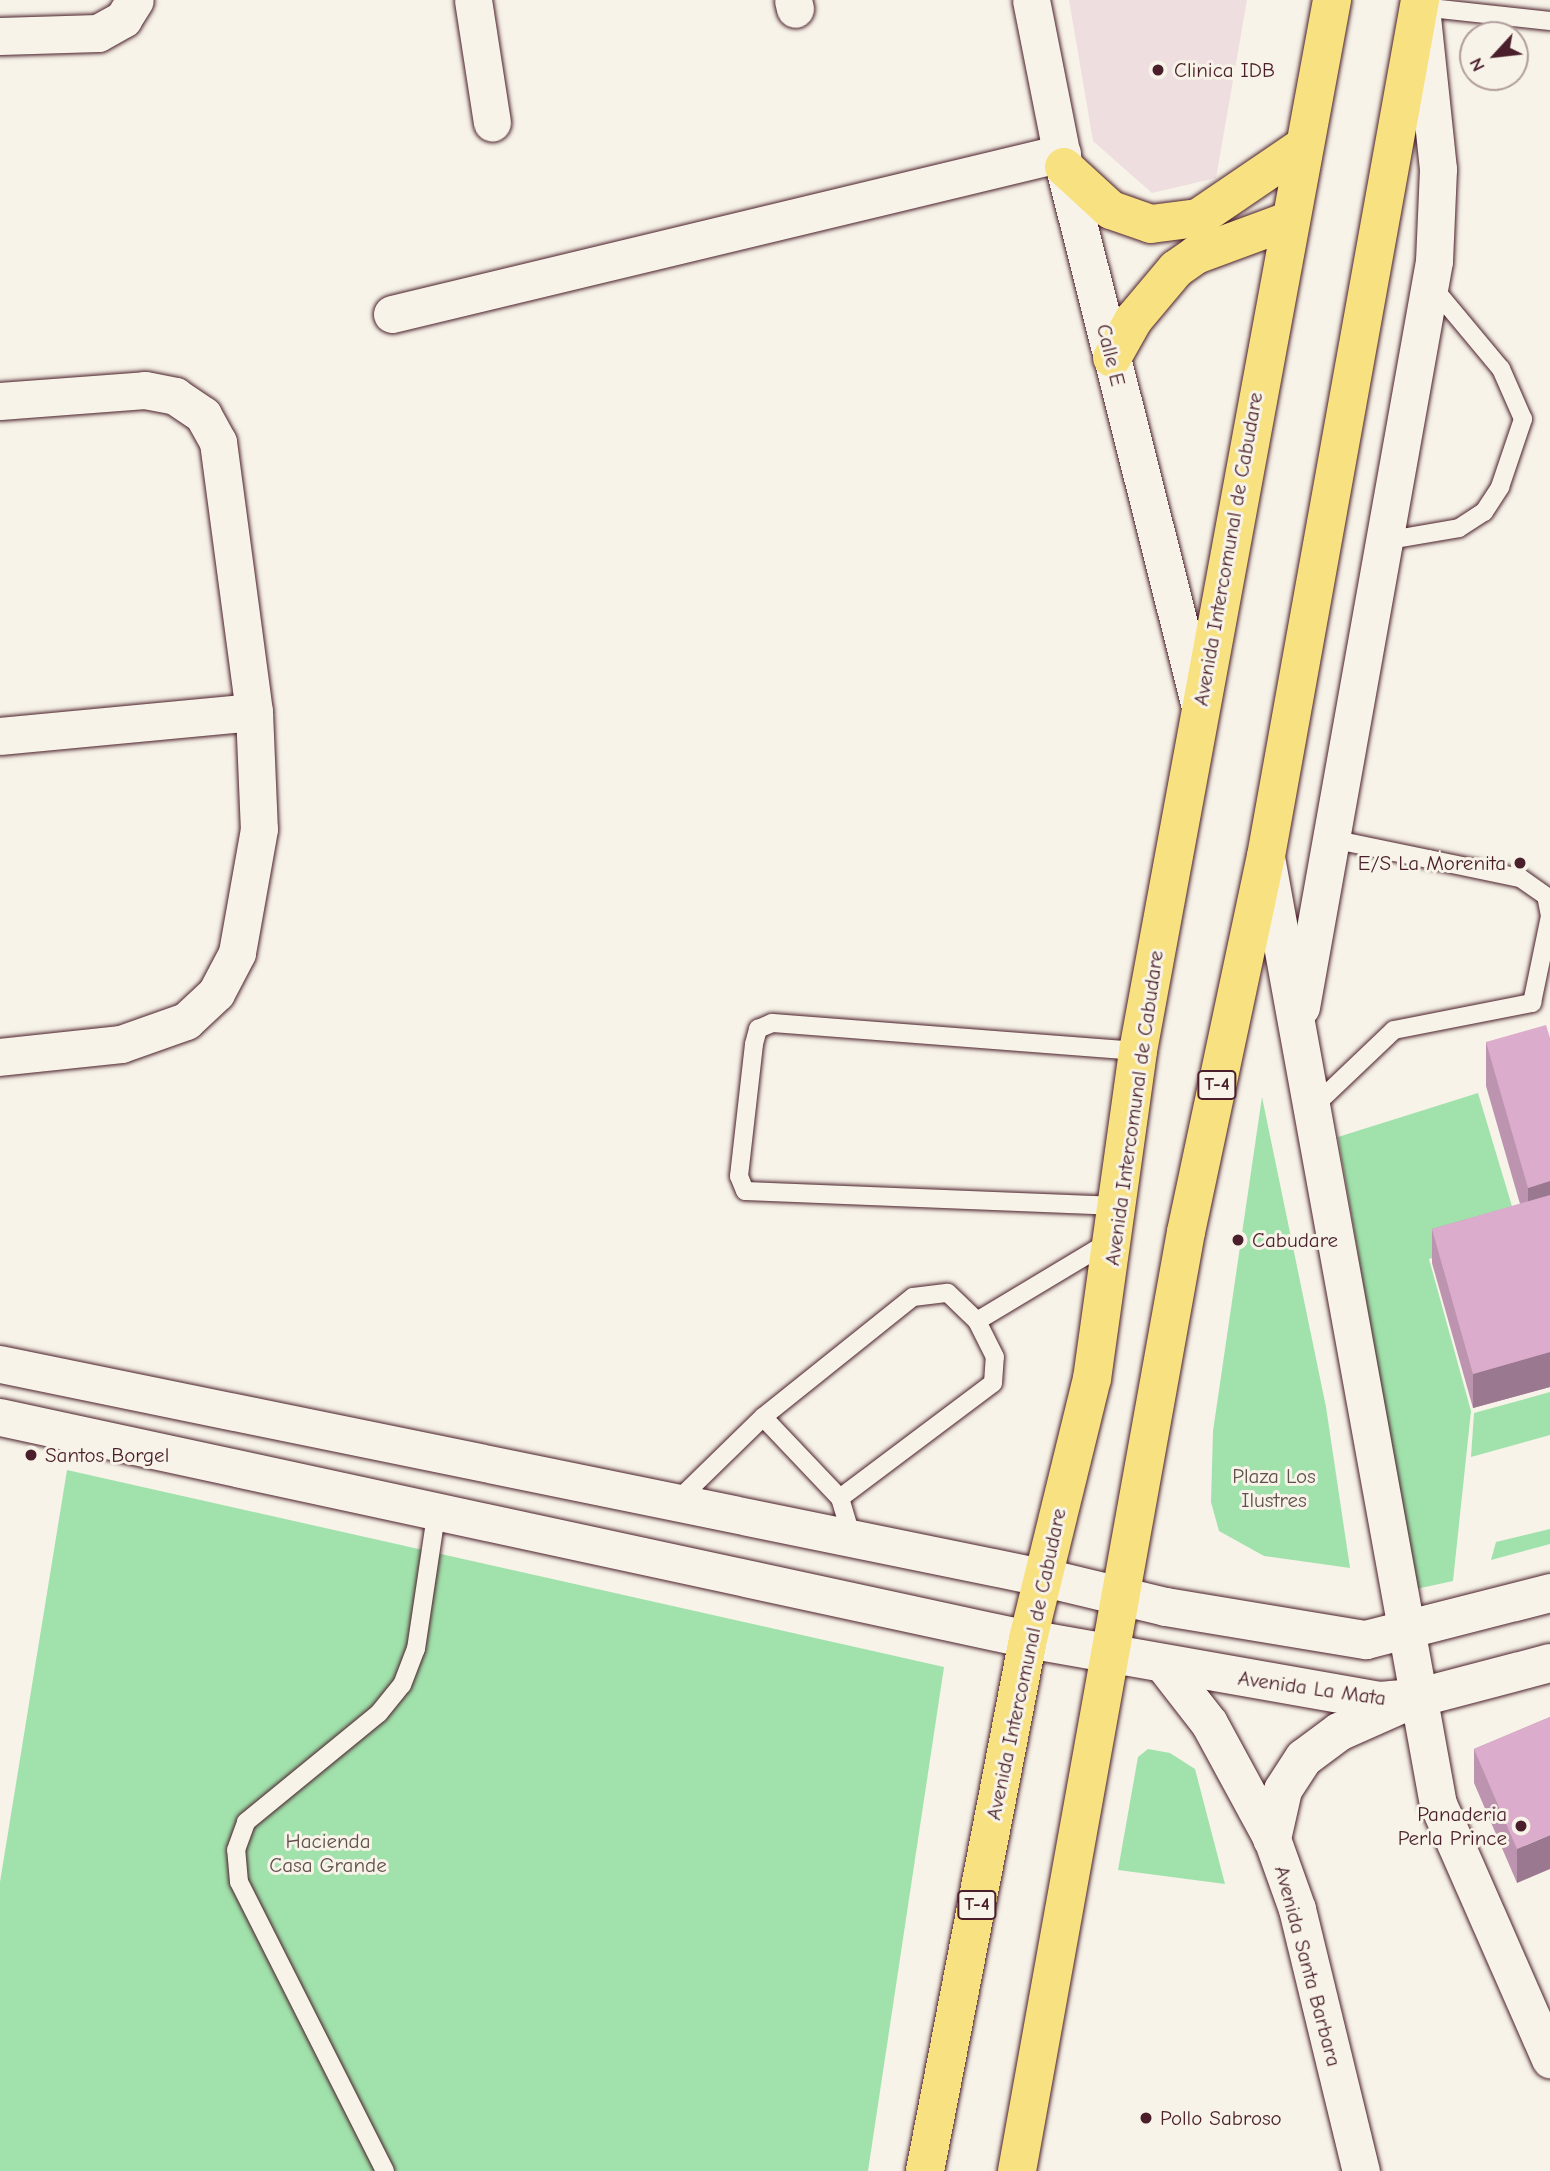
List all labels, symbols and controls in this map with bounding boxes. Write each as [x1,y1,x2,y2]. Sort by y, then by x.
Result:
north arrow [1459,21,1529,91]
text: N [1464,54,1490,75]
place label: Clinica IDB [1174,57,1275,83]
marker: Clinica IDB [1148,60,1168,80]
street label: Calle E [1091,321,1131,389]
street label: Avenida Intercomunal de Cabudare [1188,390,1268,708]
place label: E/S La Morenita [1358,850,1506,876]
marker: E/S La Morenita [1512,855,1528,871]
street label: Avenida Intercomunal de Cabudare [1099,949,1169,1267]
road number: T-4 [1196,1070,1238,1100]
place label: Cabudare [1252,1227,1338,1253]
marker: Cabudare [1230,1232,1246,1248]
place label: Santos Borgel [45,1442,169,1468]
marker: Santos Borgel [23,1447,39,1463]
park label: Plaza Los Ilustres [1232,1463,1316,1513]
street label: Avenida Intercomunal de Cabudare [981,1506,1071,1822]
street label: Avenida La Mata [1236,1665,1388,1711]
place label: Panaderia Perla Prince [1398,1801,1507,1851]
marker: Panaderia Perla Prince [1513,1818,1529,1834]
park label: Hacienda Casa Grande [269,1828,387,1878]
street label: Avenida Santa Barbara [1269,1863,1347,2069]
road number: T-4 [956,1890,998,1921]
place label: Pollo Sabroso [1160,2105,1282,2131]
marker: Pollo Sabroso [1138,2110,1154,2126]

